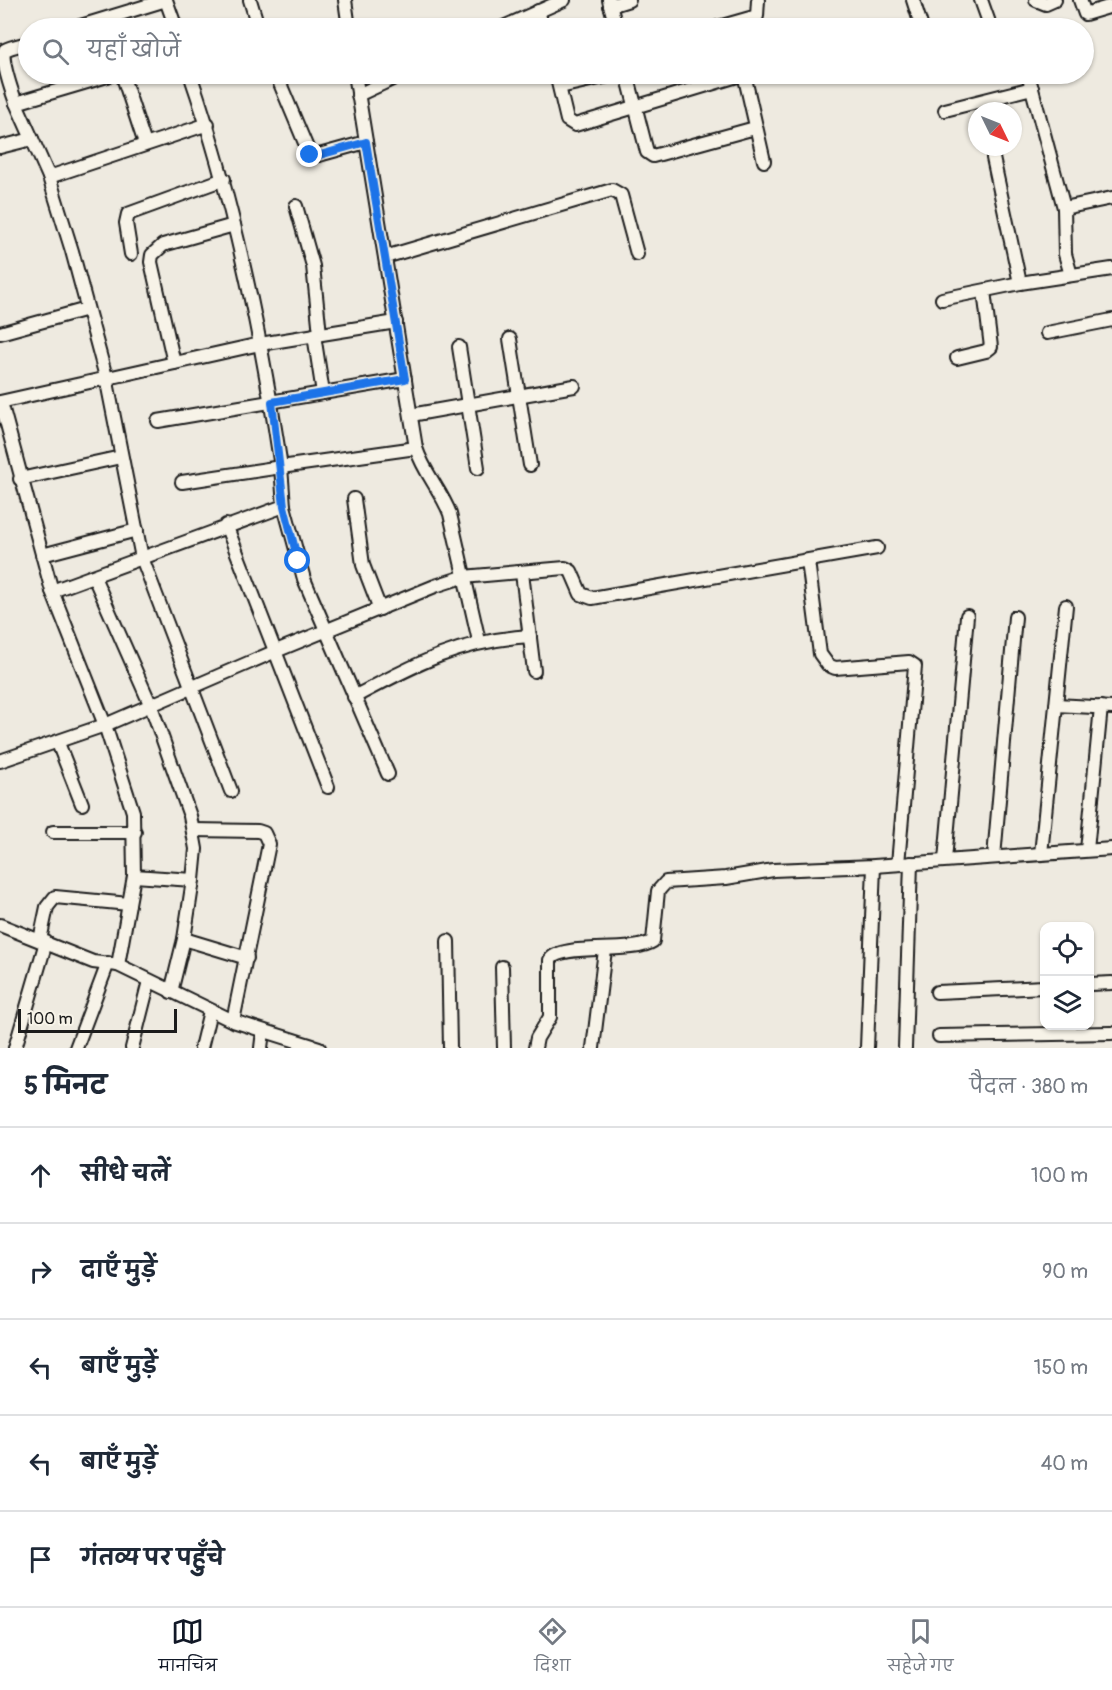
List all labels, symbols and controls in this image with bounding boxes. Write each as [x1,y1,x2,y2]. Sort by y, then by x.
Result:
search box [18,18,1094,84]
icon: search [39,35,72,68]
text: यहाँ खोजें [87,36,181,64]
north arrow [968,102,1022,156]
route end [296,141,322,167]
route start [284,547,310,573]
map controls [1040,922,1094,1030]
button: locate [1040,922,1094,976]
button: layers [1040,976,1094,1030]
scale bar [18,1006,177,1034]
text: 100 m [27,1009,73,1029]
text: 5 मिनट [24,1070,107,1102]
text: पैदल · 380 m [970,1074,1088,1099]
icon: ahead [24,1159,57,1192]
text: सीधे चलें [81,1160,170,1188]
text: 100 m [1031,1163,1088,1188]
icon: right [24,1255,57,1288]
text: दाएँ मुड़ें [81,1256,157,1284]
text: 90 m [1042,1259,1088,1284]
icon: left [24,1351,57,1384]
text: बाएँ मुड़ें [81,1352,157,1380]
text: 150 m [1034,1355,1088,1380]
icon: left [24,1447,57,1480]
text: बाएँ मुड़ें [81,1448,157,1476]
text: 40 m [1041,1451,1088,1476]
icon: arrive [24,1543,57,1576]
text: गंतव्य पर पहुँचे [81,1544,224,1572]
tab: मानचित्र [159,1615,217,1683]
tab: दिशा [534,1615,571,1683]
tab: सहेजे गए [888,1615,953,1683]

